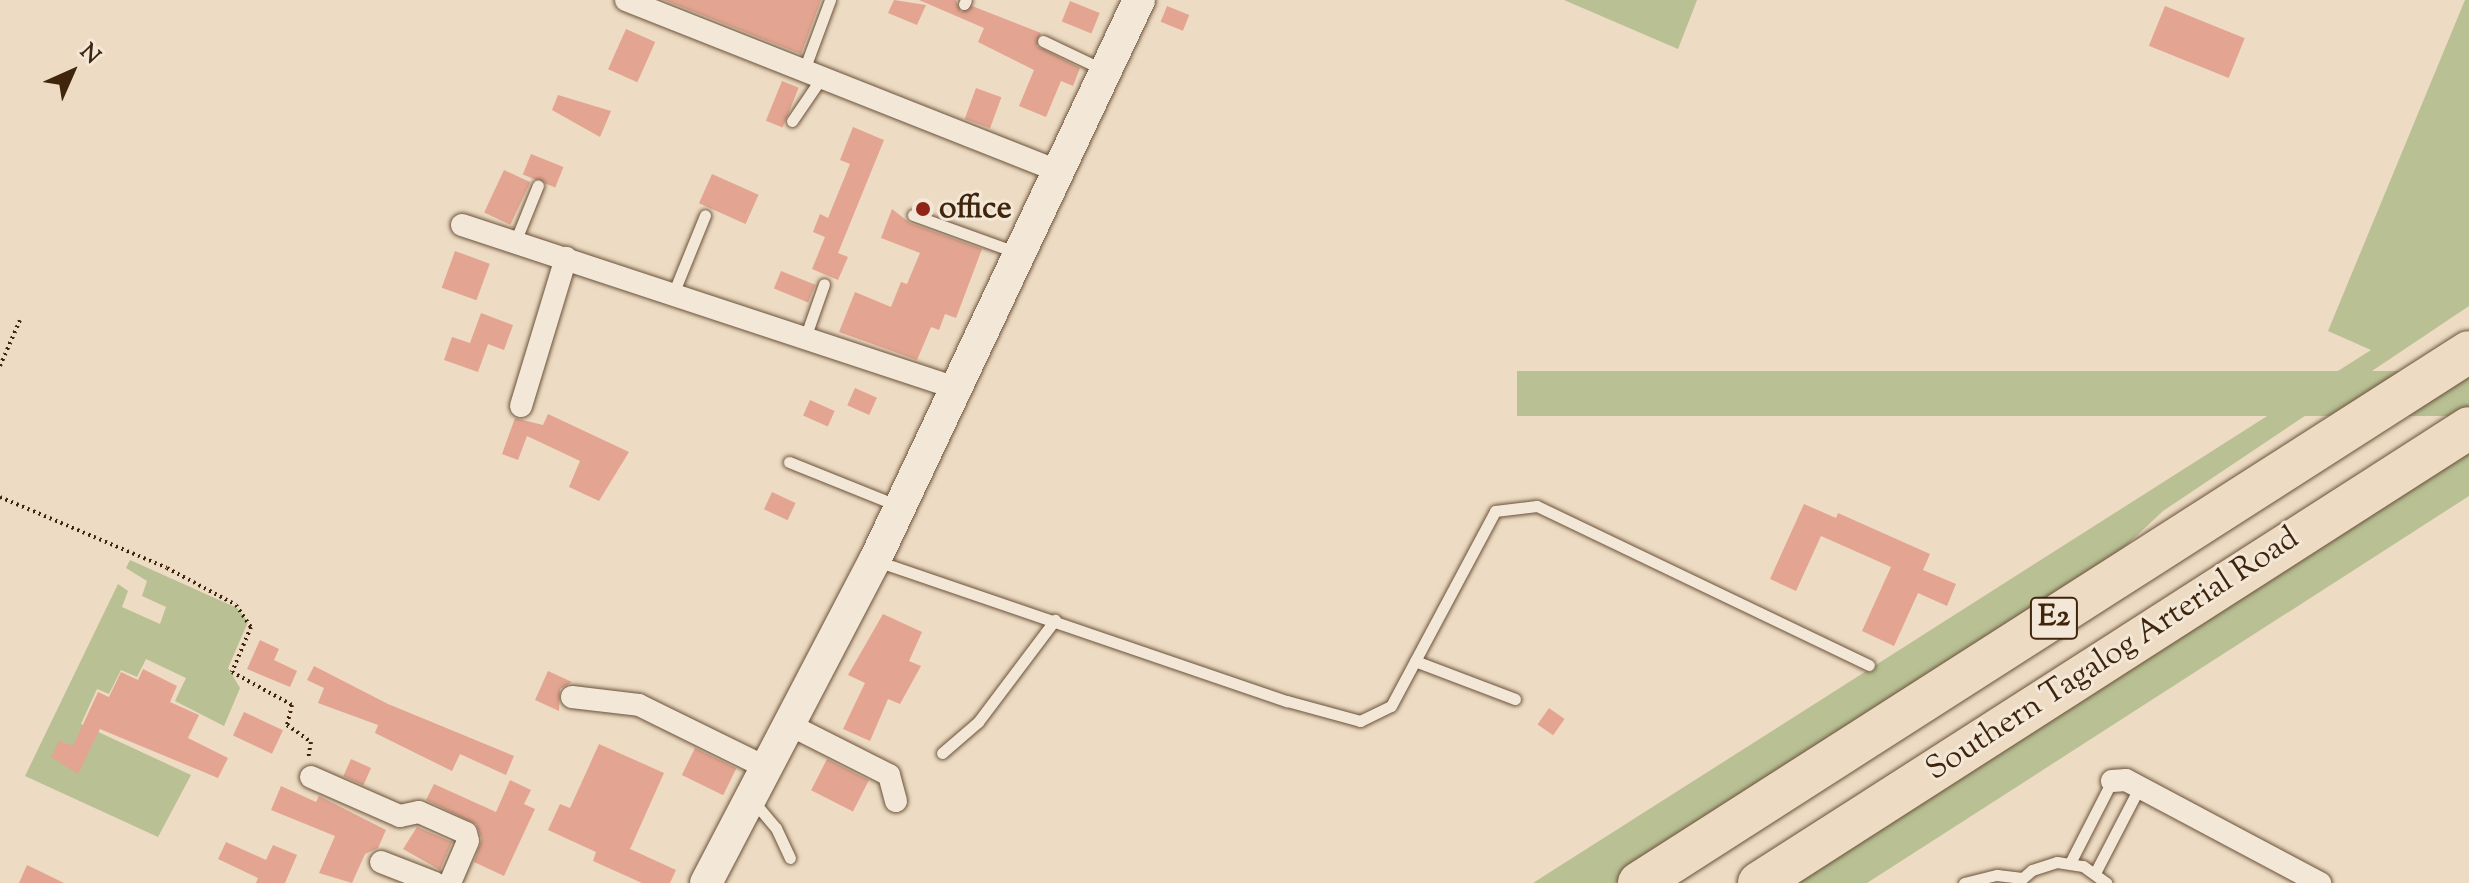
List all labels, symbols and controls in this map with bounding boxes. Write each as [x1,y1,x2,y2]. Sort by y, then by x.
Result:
north arrow [32,32,112,112]
text: N [71,38,106,73]
place label: office [939,190,1012,228]
marker: office [914,200,932,218]
street label: Southern Tagalog Arterial Road [1919,520,2307,790]
road number: E2 [2028,592,2080,644]

